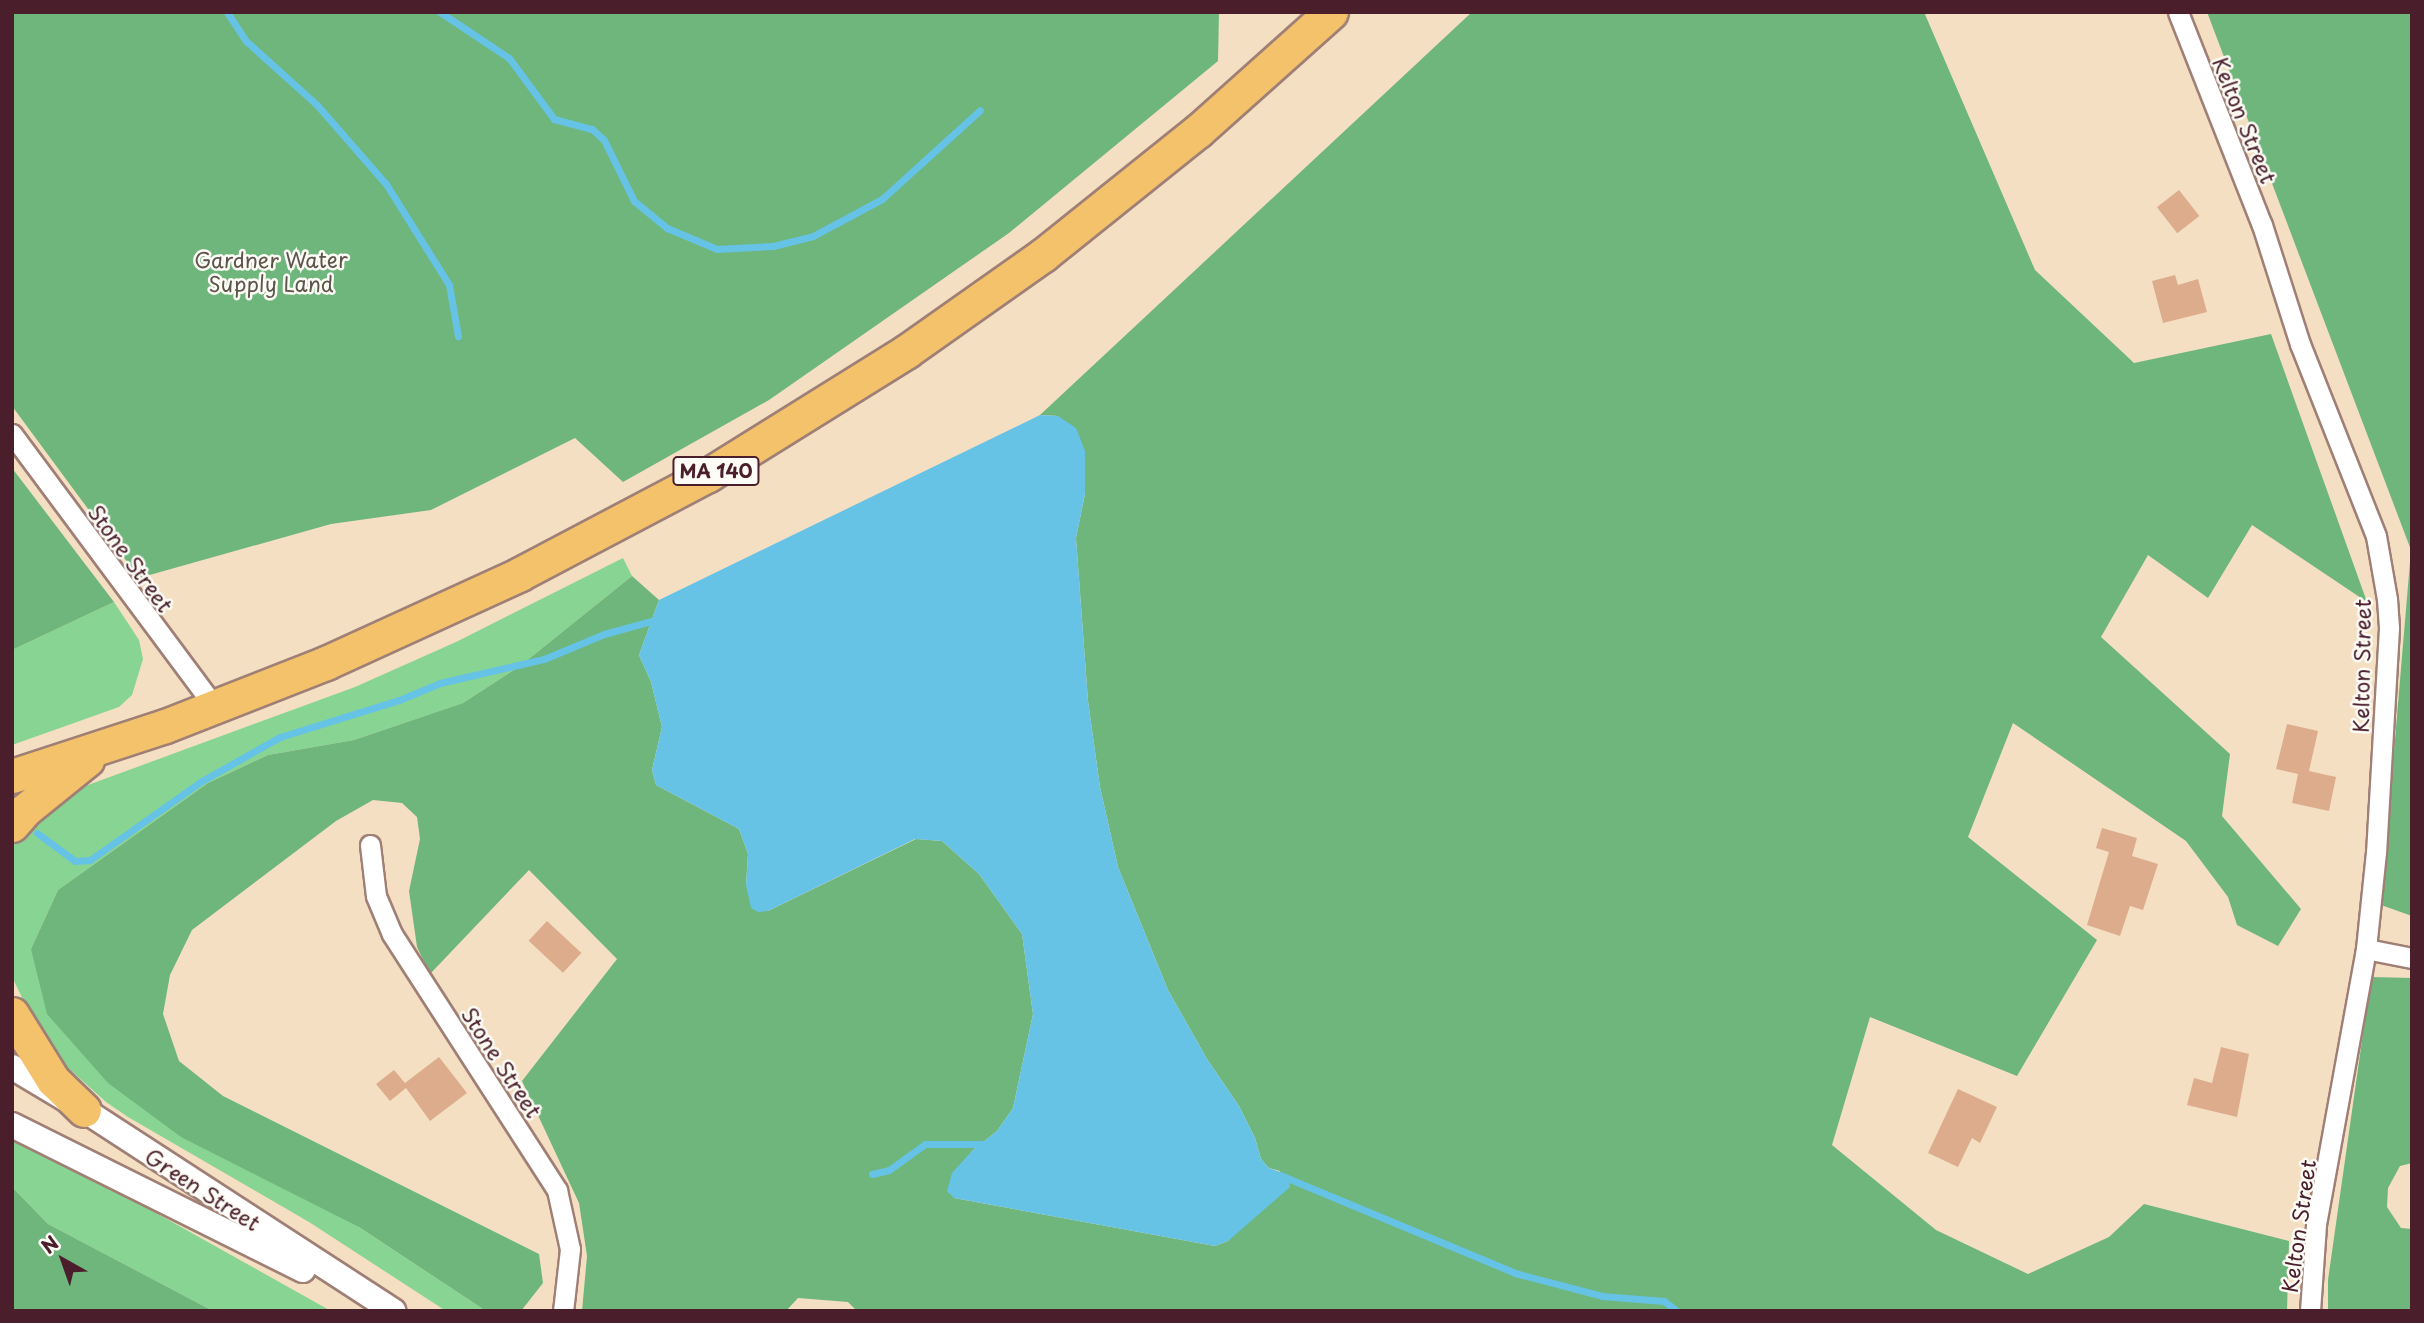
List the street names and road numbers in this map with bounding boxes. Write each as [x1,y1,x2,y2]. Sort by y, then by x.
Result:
street label: Kelton Street [2208,53,2282,187]
road number: MA 140 [670,456,762,486]
street label: Stone Street [84,499,178,617]
street label: Kelton Street [2347,599,2375,733]
street label: Stone Street [457,1002,547,1122]
street label: Green Street [140,1142,266,1236]
street label: Kelton Street [2276,1158,2320,1294]

